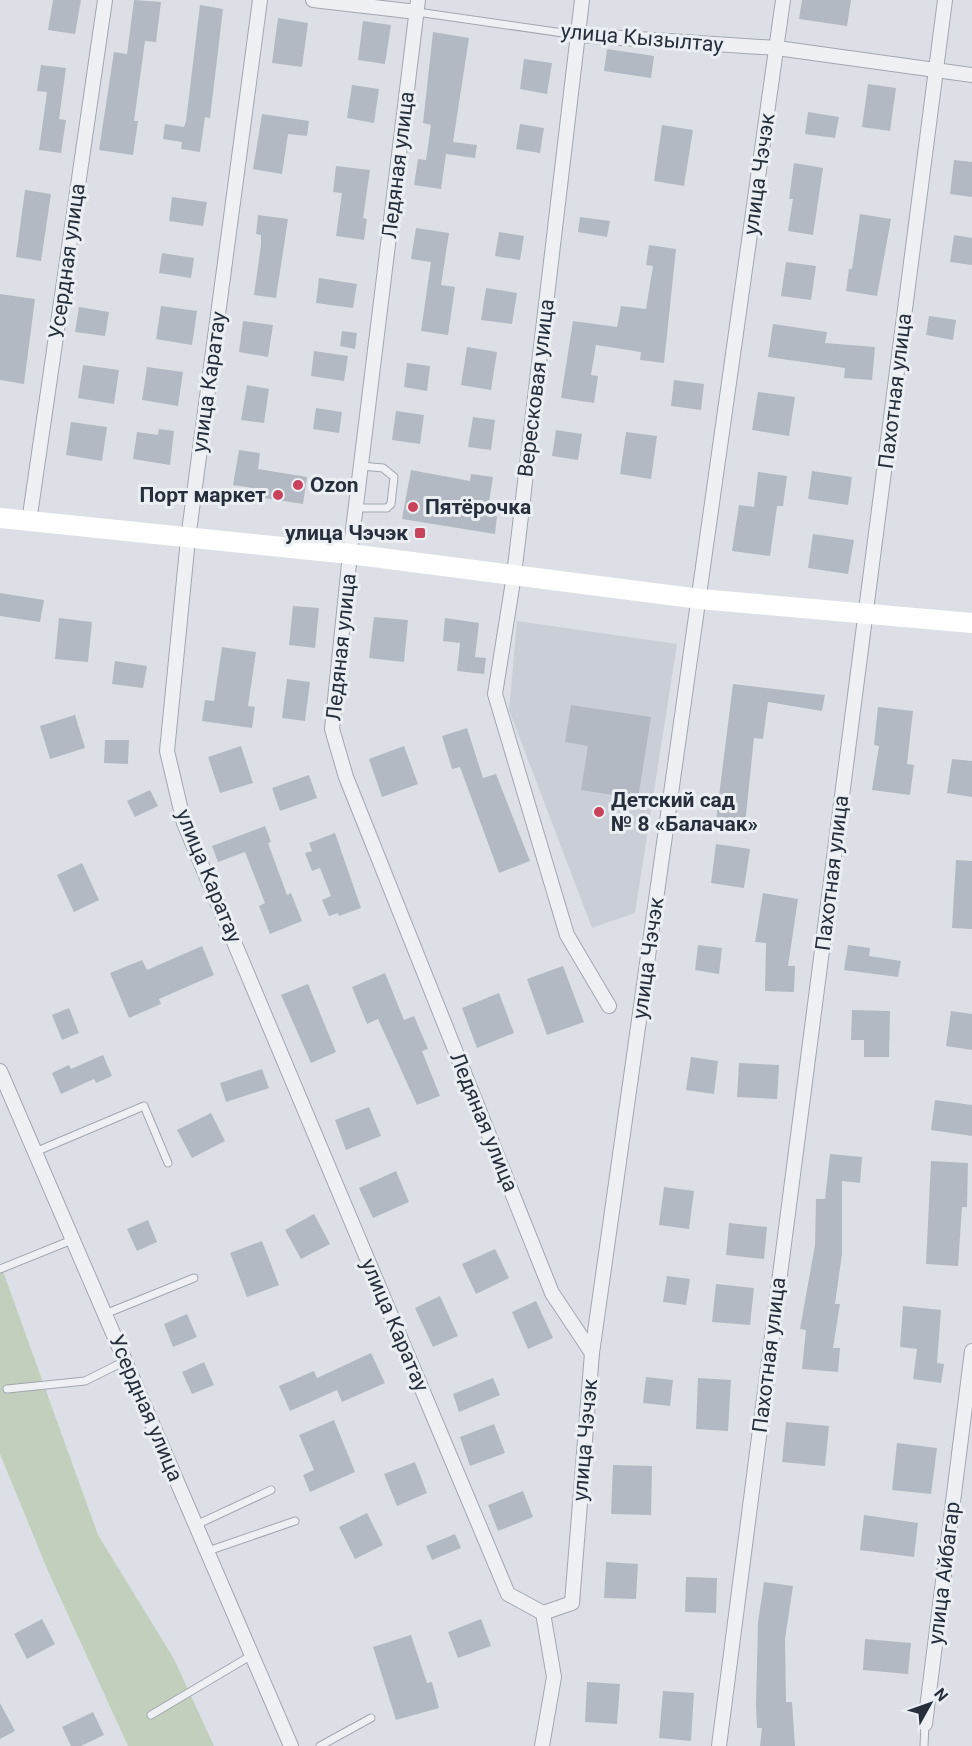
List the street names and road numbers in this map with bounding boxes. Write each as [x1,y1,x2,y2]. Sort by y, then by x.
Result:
street label: улица Кызылтау [560,19,724,57]
street label: Ледяная улица [377,90,419,240]
street label: улица Чэчэк [739,111,780,236]
street label: Усердная улица [44,182,90,340]
street label: Вересковая улица [513,298,559,478]
street label: улица Каратау [187,310,231,454]
street label: Пахотная улица [874,312,916,470]
street label: Ледяная улица [321,572,361,722]
street label: Пахотная улица [811,794,853,952]
street label: улица Каратау [171,806,247,946]
street label: улица Чэчэк [628,895,669,1020]
street label: Ледяная улица [445,1049,523,1195]
street label: улица Каратау [356,1255,434,1395]
street label: Пахотная улица [748,1276,790,1434]
street label: Усердная улица [104,1331,188,1485]
street label: улица Чэчэк [568,1377,602,1502]
street label: улица Айбагар [923,1500,965,1646]

